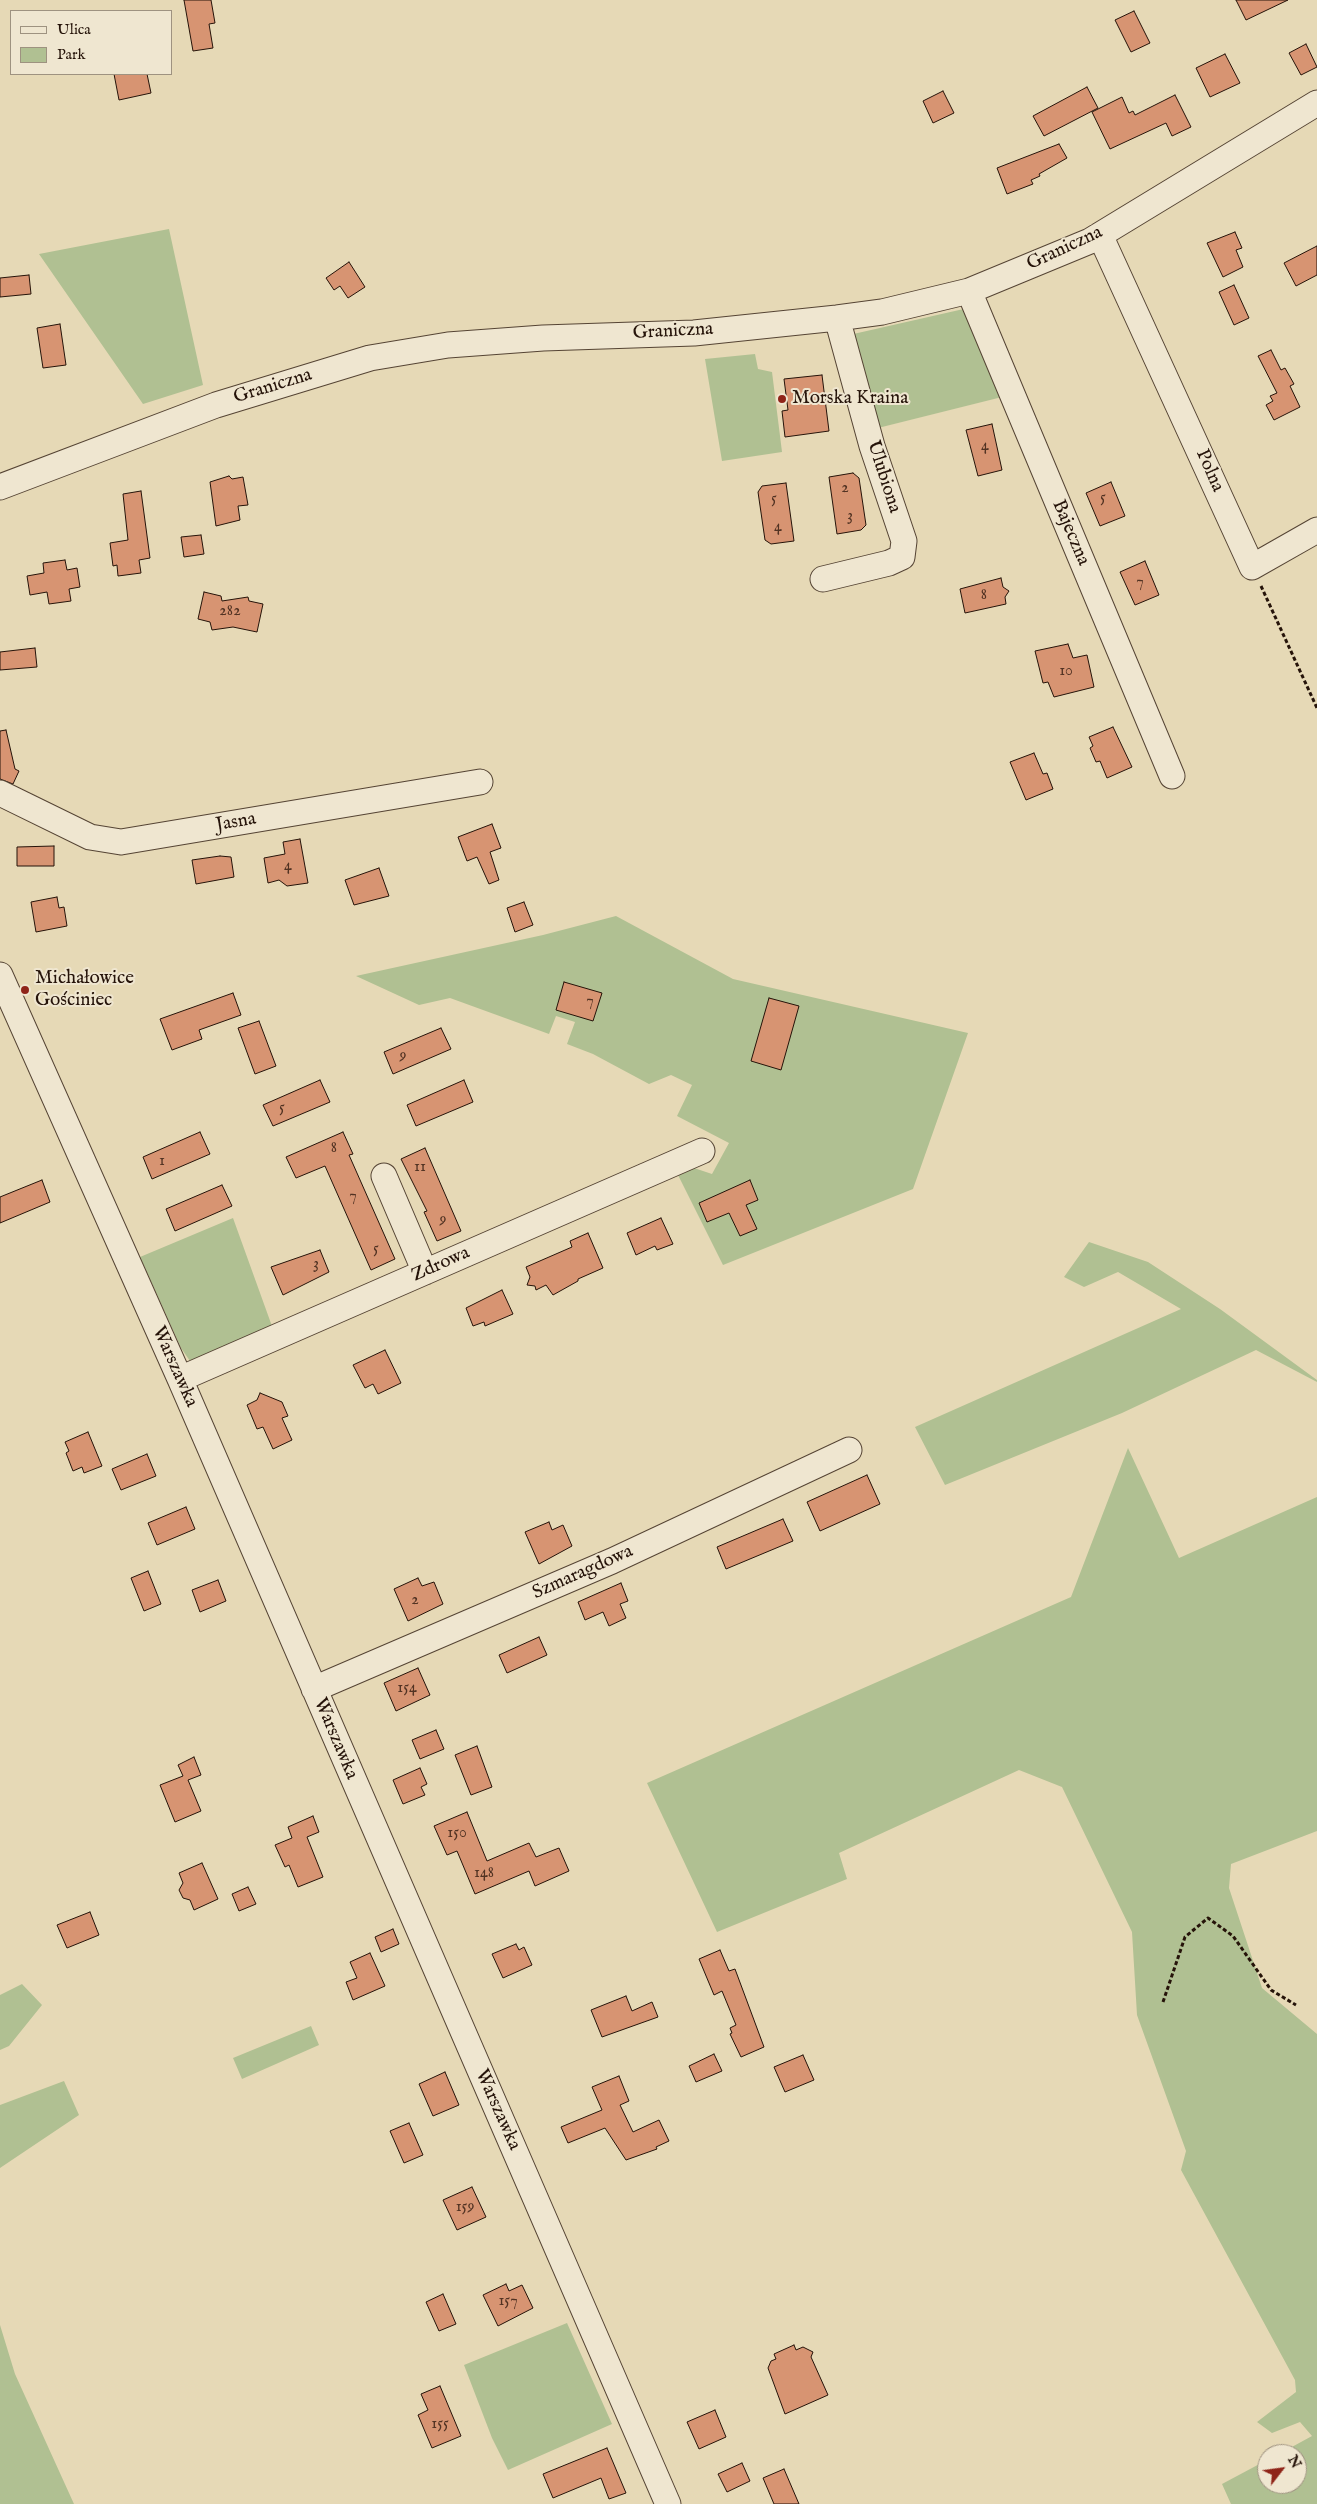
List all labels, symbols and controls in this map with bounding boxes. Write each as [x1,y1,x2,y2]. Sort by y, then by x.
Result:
legend [10,10,172,75]
text: Ulica [57,20,91,39]
text: Park [57,45,86,64]
street label: Graniczna [1024,222,1106,276]
street label: Graniczna [632,319,714,345]
street label: Graniczna [231,364,315,410]
place label: Morska Kraina [792,388,908,410]
marker: Morska Kraina [776,393,788,405]
house number: 4 [981,437,989,457]
street label: Ulubiona [861,438,905,516]
street label: Polna [1190,446,1228,496]
house number: 2 [841,479,849,499]
house number: 5 [1100,489,1106,509]
house number: 5 [771,490,777,510]
street label: Bajeczna [1046,497,1094,569]
house number: 3 [847,507,853,527]
house number: 4 [774,518,782,538]
house number: 7 [1136,573,1144,593]
house number: 8 [981,586,987,606]
house number: 282 [219,602,241,622]
house number: 10 [1059,662,1073,682]
street label: Jasna [214,808,258,838]
house number: 4 [284,857,292,877]
place label: Michałowice Gościniec [35,968,134,1012]
marker: Michałowice Gościniec [19,984,31,996]
house number: 7 [586,992,594,1012]
house number: 9 [400,1047,406,1067]
house number: 5 [279,1099,285,1119]
house number: 8 [331,1139,337,1159]
house number: 1 [159,1152,165,1172]
house number: 11 [414,1158,426,1178]
house number: 7 [349,1187,357,1207]
house number: 9 [440,1211,446,1231]
house number: 5 [373,1240,379,1260]
street label: Zdrowa [408,1242,474,1288]
house number: 3 [313,1255,319,1275]
street label: Warszawka [146,1323,202,1411]
street label: Szmaragdowa [529,1541,637,1605]
house number: 2 [411,1591,419,1611]
house number: 154 [397,1679,417,1699]
street label: Warszawka [308,1695,362,1783]
house number: 150 [447,1824,467,1844]
house number: 148 [474,1864,494,1884]
street label: Warszawka [469,2066,525,2154]
house number: 159 [456,2198,474,2218]
house number: 157 [498,2292,518,2312]
house number: 155 [431,2415,449,2435]
north arrow [1257,2444,1307,2494]
text: N [1283,2452,1305,2472]

